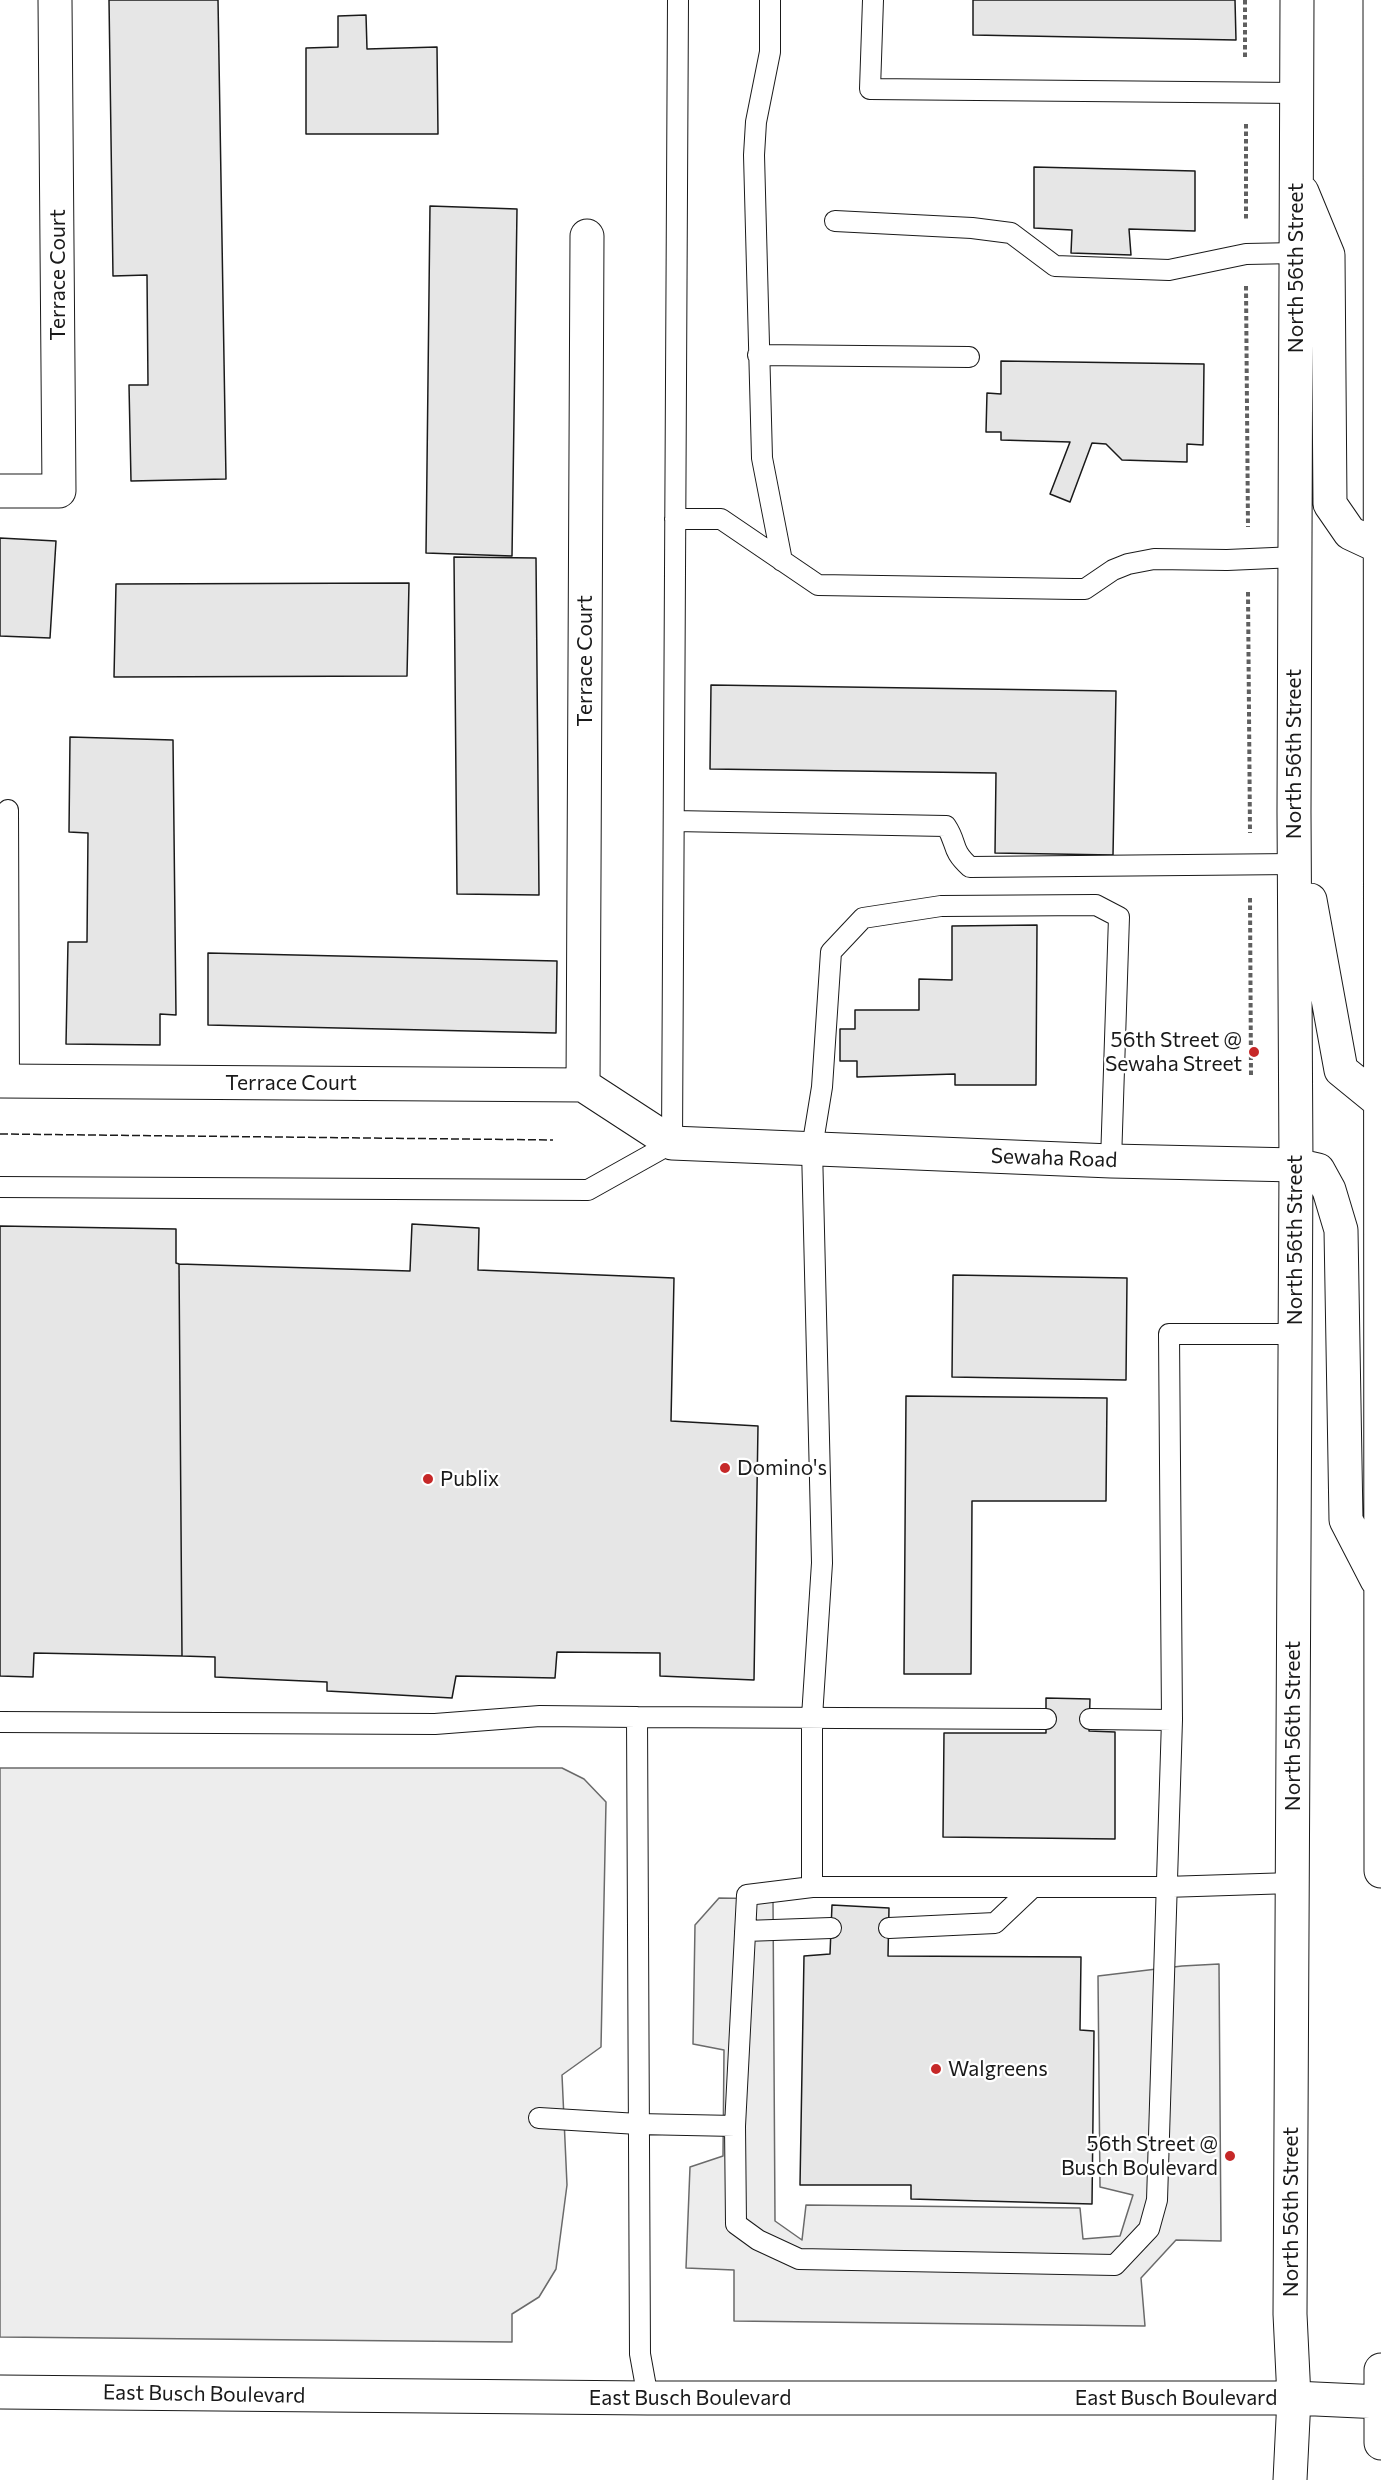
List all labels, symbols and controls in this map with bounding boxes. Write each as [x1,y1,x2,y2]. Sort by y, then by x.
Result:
street label: North 56th Street [1283,183,1309,353]
street label: Terrace Court [45,209,71,341]
street label: Terrace Court [572,595,598,727]
street label: North 56th Street [1281,669,1307,839]
place label: 56th Street @ Sewaha Street [1105,1027,1242,1077]
marker: 56th Street @ Sewaha Street [1247,1045,1261,1059]
street label: Terrace Court [225,1070,357,1096]
street label: Sewaha Road [990,1143,1118,1173]
street label: North 56th Street [1282,1155,1308,1325]
place label: Domino's [737,1455,827,1481]
marker: Domino's [718,1461,732,1475]
place label: Publix [440,1466,499,1492]
marker: Publix [421,1472,435,1486]
street label: North 56th Street [1280,1641,1306,1811]
place label: Walgreens [948,2056,1048,2082]
marker: Walgreens [929,2062,943,2076]
street label: North 56th Street [1278,2127,1304,2297]
place label: 56th Street @ Busch Boulevard [1061,2131,1218,2181]
marker: 56th Street @ Busch Boulevard [1223,2149,1237,2163]
street label: East Busch Boulevard [103,2380,305,2408]
street label: East Busch Boulevard [589,2385,791,2411]
street label: East Busch Boulevard [1075,2385,1277,2411]

